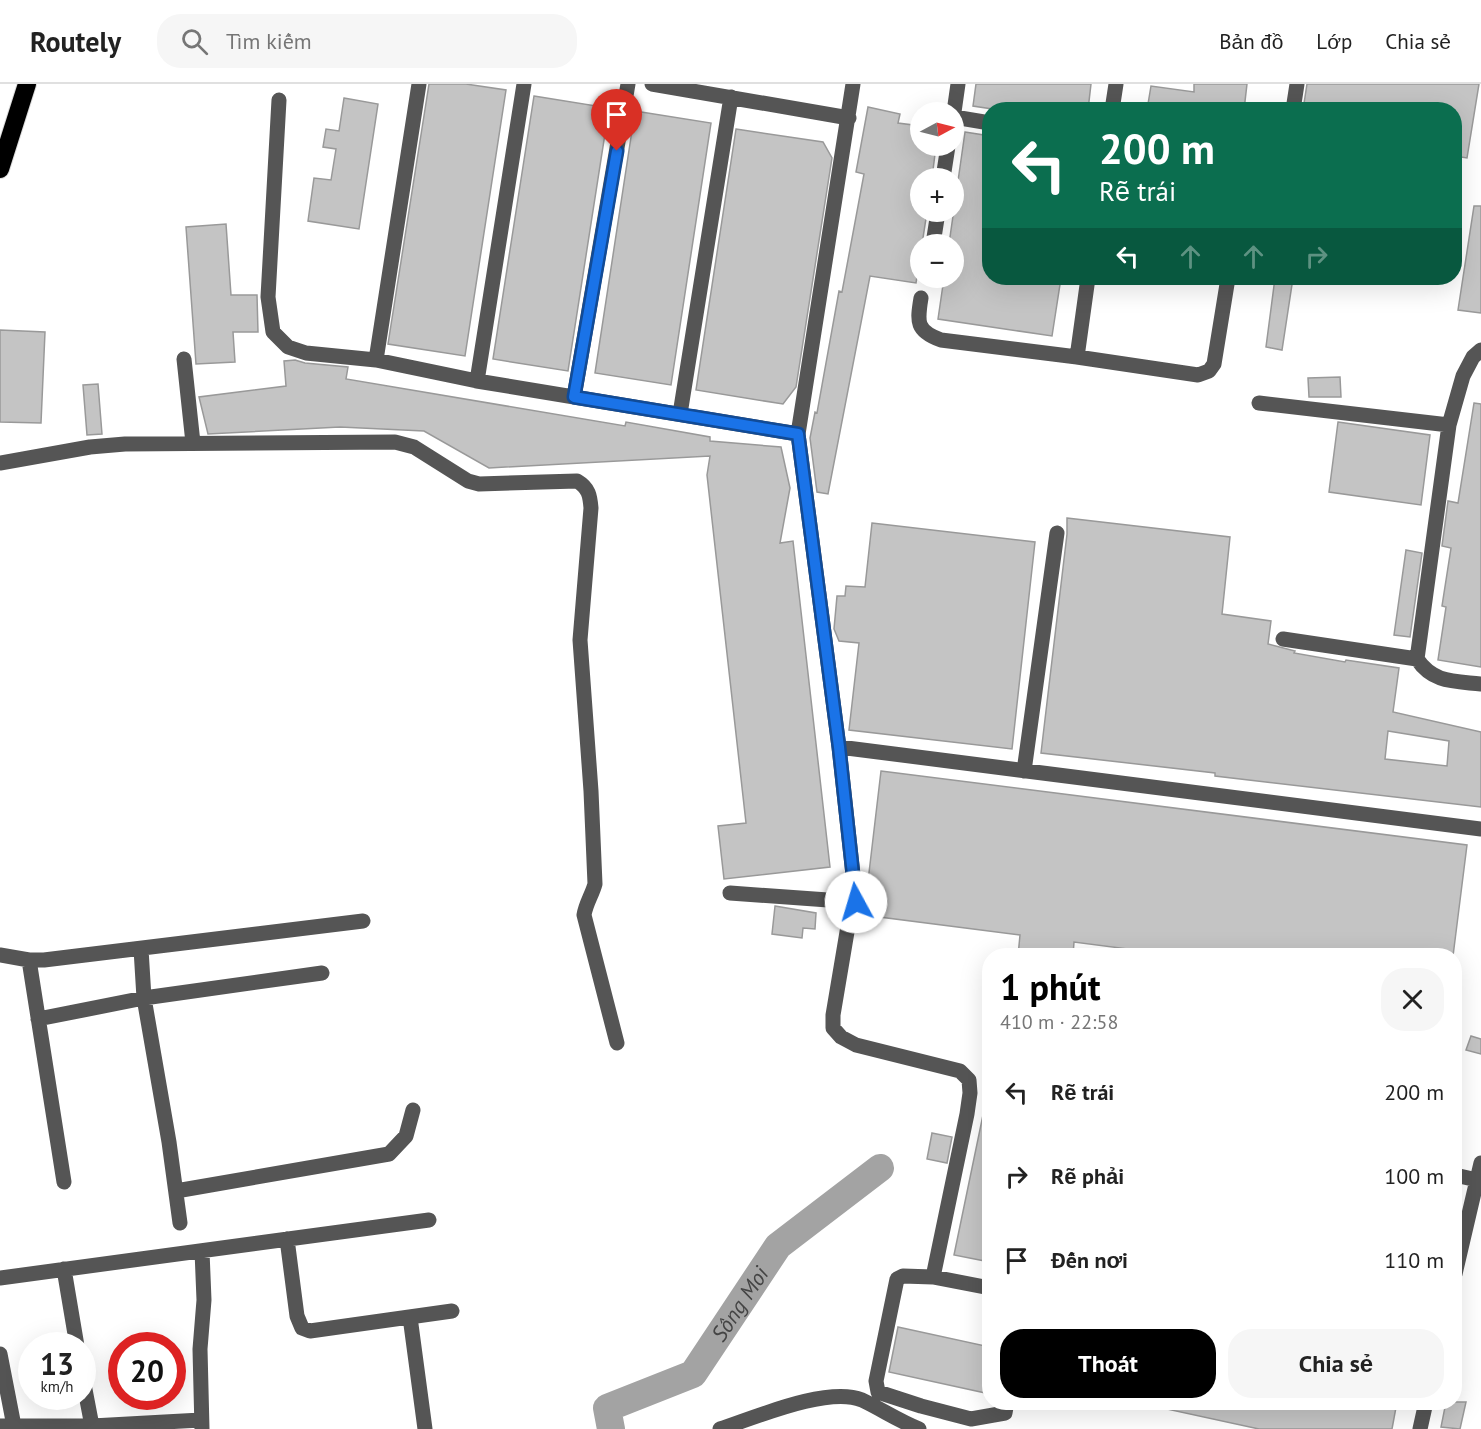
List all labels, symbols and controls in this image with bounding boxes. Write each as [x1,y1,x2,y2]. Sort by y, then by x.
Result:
search box [157,14,577,68]
text: Routely [30,23,121,60]
icon: search [178,25,211,58]
text: Tìm kiếm [226,27,312,55]
text: Bản đồ [1219,28,1283,55]
text: Lớp [1316,28,1352,55]
text: Chia sẻ [1385,28,1451,55]
pin [591,89,642,151]
icon: arrive [600,98,633,131]
north arrow [910,102,964,156]
map controls [910,102,964,288]
text: 200 m [1099,121,1215,176]
icon: left [1000,126,1078,204]
button: + [910,168,964,222]
text: Rẽ trái [1099,174,1176,208]
button: − [910,234,964,288]
icon: left [1111,240,1144,273]
icon: ahead [1174,240,1207,273]
icon: ahead [1237,240,1270,273]
icon: right [1300,240,1333,273]
position arrow [824,870,888,934]
text: 1 phút [1000,963,1101,1010]
button: close [1381,968,1444,1031]
text: 410 m · 22:58 [1000,1009,1118,1035]
icon: left [1000,1076,1033,1109]
text: Rẽ trái [1051,1078,1114,1106]
text: 200 m [1384,1078,1444,1106]
icon: right [1000,1160,1033,1193]
text: Rẽ phải [1051,1162,1124,1190]
text: 100 m [1384,1162,1444,1190]
icon: arrive [1000,1244,1033,1277]
text: Đến nơi [1051,1246,1128,1274]
text: 110 m [1384,1246,1444,1274]
water label: Sông Moi [705,1260,775,1347]
button: Thoát [1000,1329,1216,1398]
button: Chia sẻ [1228,1329,1444,1398]
speed limit sign: 20 [108,1332,186,1410]
text: 13 [40,1344,74,1383]
text: km/h [41,1377,73,1396]

